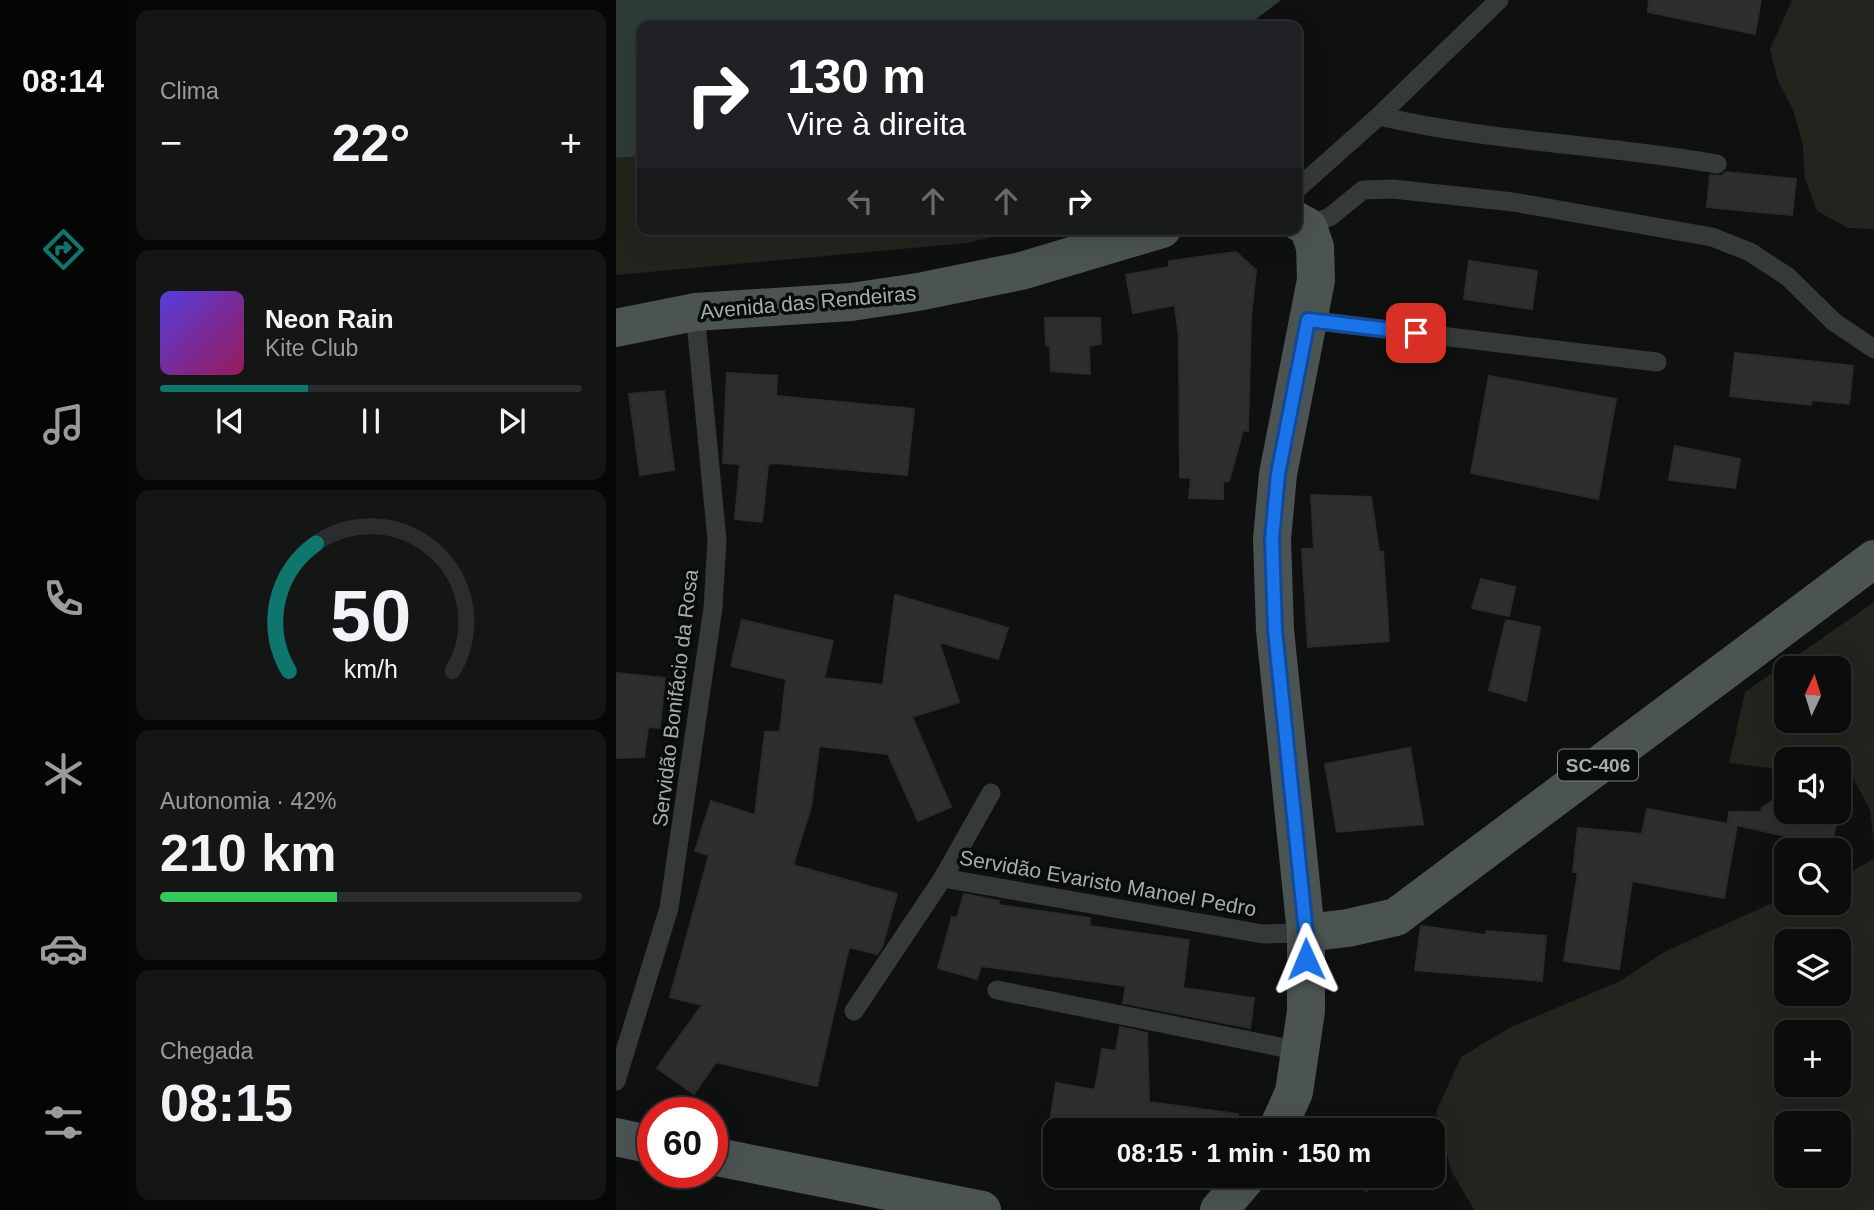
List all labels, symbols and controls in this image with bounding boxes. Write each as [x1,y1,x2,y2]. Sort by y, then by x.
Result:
icon: right [672,49,763,140]
text: 130 m [787,49,926,103]
text: 08:14 [22,63,104,99]
text: Clima [160,78,219,104]
text: Vire à direita [787,106,966,142]
text: 22° [332,114,410,172]
text: − [160,122,182,164]
text: + [560,122,582,164]
icon: left [841,182,879,220]
icon: ahead [914,182,952,220]
icon: ahead [987,182,1025,220]
icon: right [1060,182,1098,220]
icon: directions [39,225,88,274]
street label: Avenida das Rendeiras [699,281,917,323]
pin [1386,303,1446,363]
text: Neon Rain [265,304,394,334]
icon: arrive [1397,314,1435,352]
text: Kite Club [265,335,358,361]
icon: music [39,400,88,449]
icon: previous [211,402,249,440]
icon: pause [352,402,390,440]
icon: next [493,402,531,440]
street label: Servidão Bonifácio da Rosa [648,568,702,828]
icon: phone [39,574,88,623]
text: 50 [331,575,411,656]
text: km/h [344,655,398,683]
north arrow [1774,656,1852,733]
map controls [1774,656,1851,1188]
button: sound [1774,747,1851,824]
icon: climate [39,749,88,798]
road number: SC-406 [1558,750,1638,780]
text: Autonomia · 42% [160,788,336,814]
text: 210 km [160,824,336,882]
button: search [1774,838,1851,915]
street label: Servidão Evaristo Manoel Pedro [958,846,1258,920]
position arrow [1269,922,1343,996]
icon: car [39,924,88,973]
button: layers [1774,929,1851,1006]
button: + [1774,1020,1851,1097]
text: Chegada [160,1038,253,1064]
text: 08:15 [160,1074,293,1132]
speed limit sign: 60 [637,1097,728,1188]
icon: filters [39,1098,88,1147]
button: − [1774,1111,1851,1188]
text: 08:15 · 1 min · 150 m [1117,1138,1371,1168]

